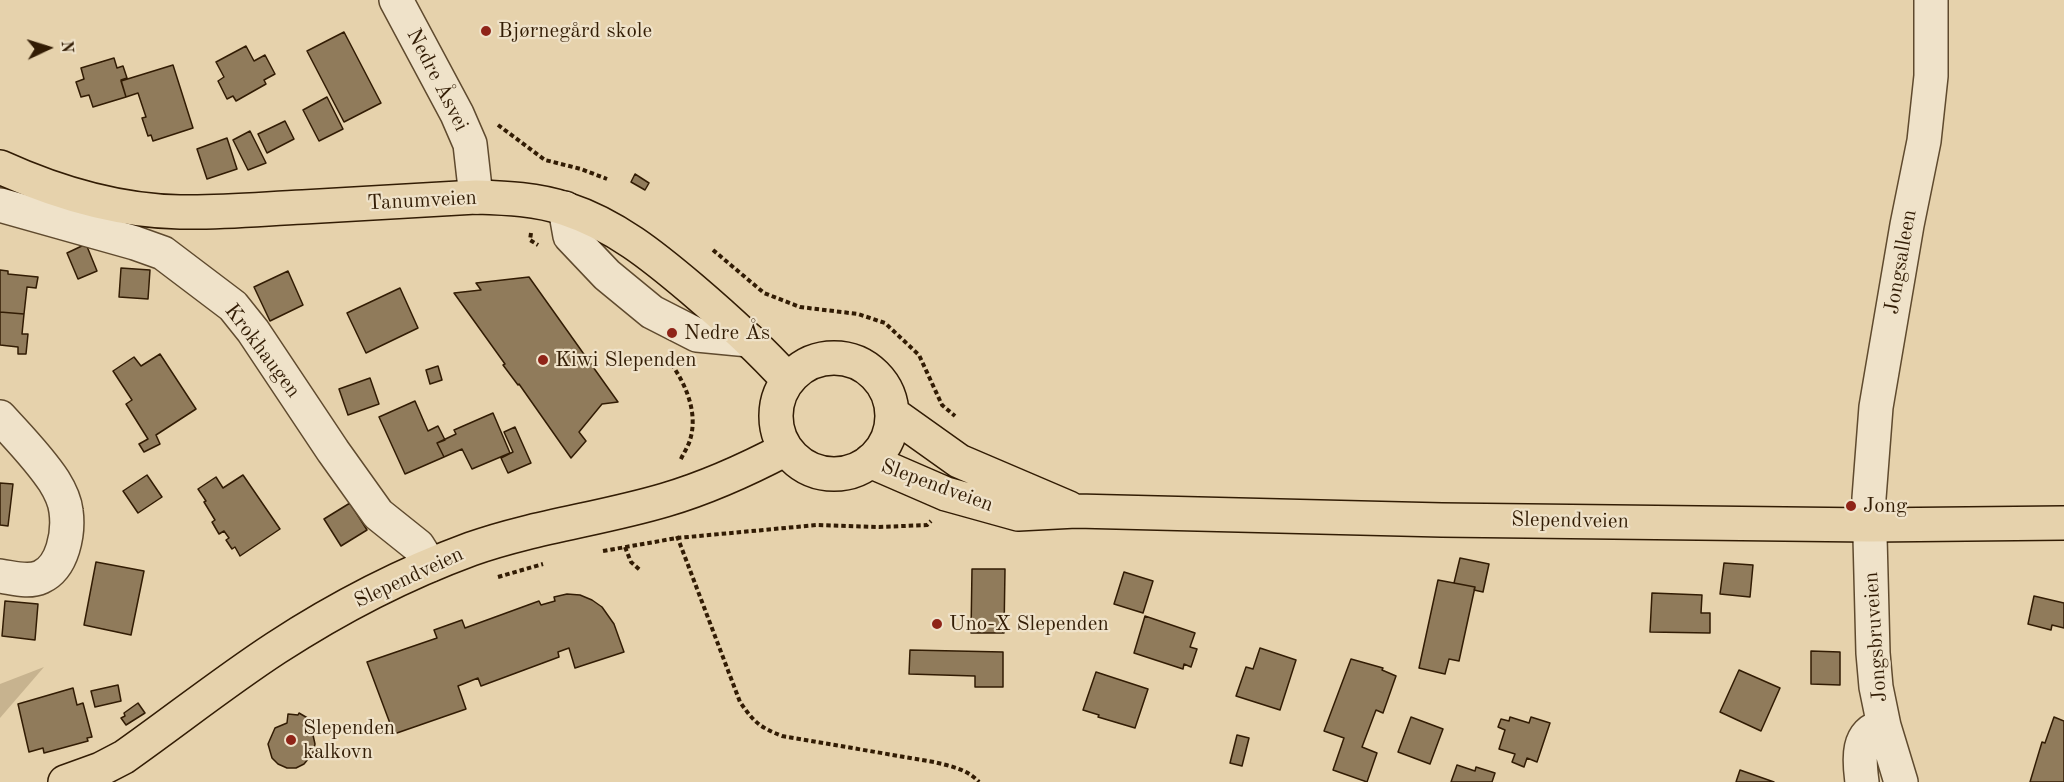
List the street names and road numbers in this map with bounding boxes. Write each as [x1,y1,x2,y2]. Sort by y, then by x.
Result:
street label: Nedre Åsvei [400,25,474,135]
street label: Tanumveien [366,186,478,216]
street label: Jongsalleen [1879,208,1923,316]
street label: Krokhaugen [218,299,306,403]
street label: Slependveien [877,454,997,518]
street label: Slependveien [1511,507,1629,535]
street label: Slependveien [350,542,468,614]
street label: Jongsbruveien [1859,571,1893,703]

